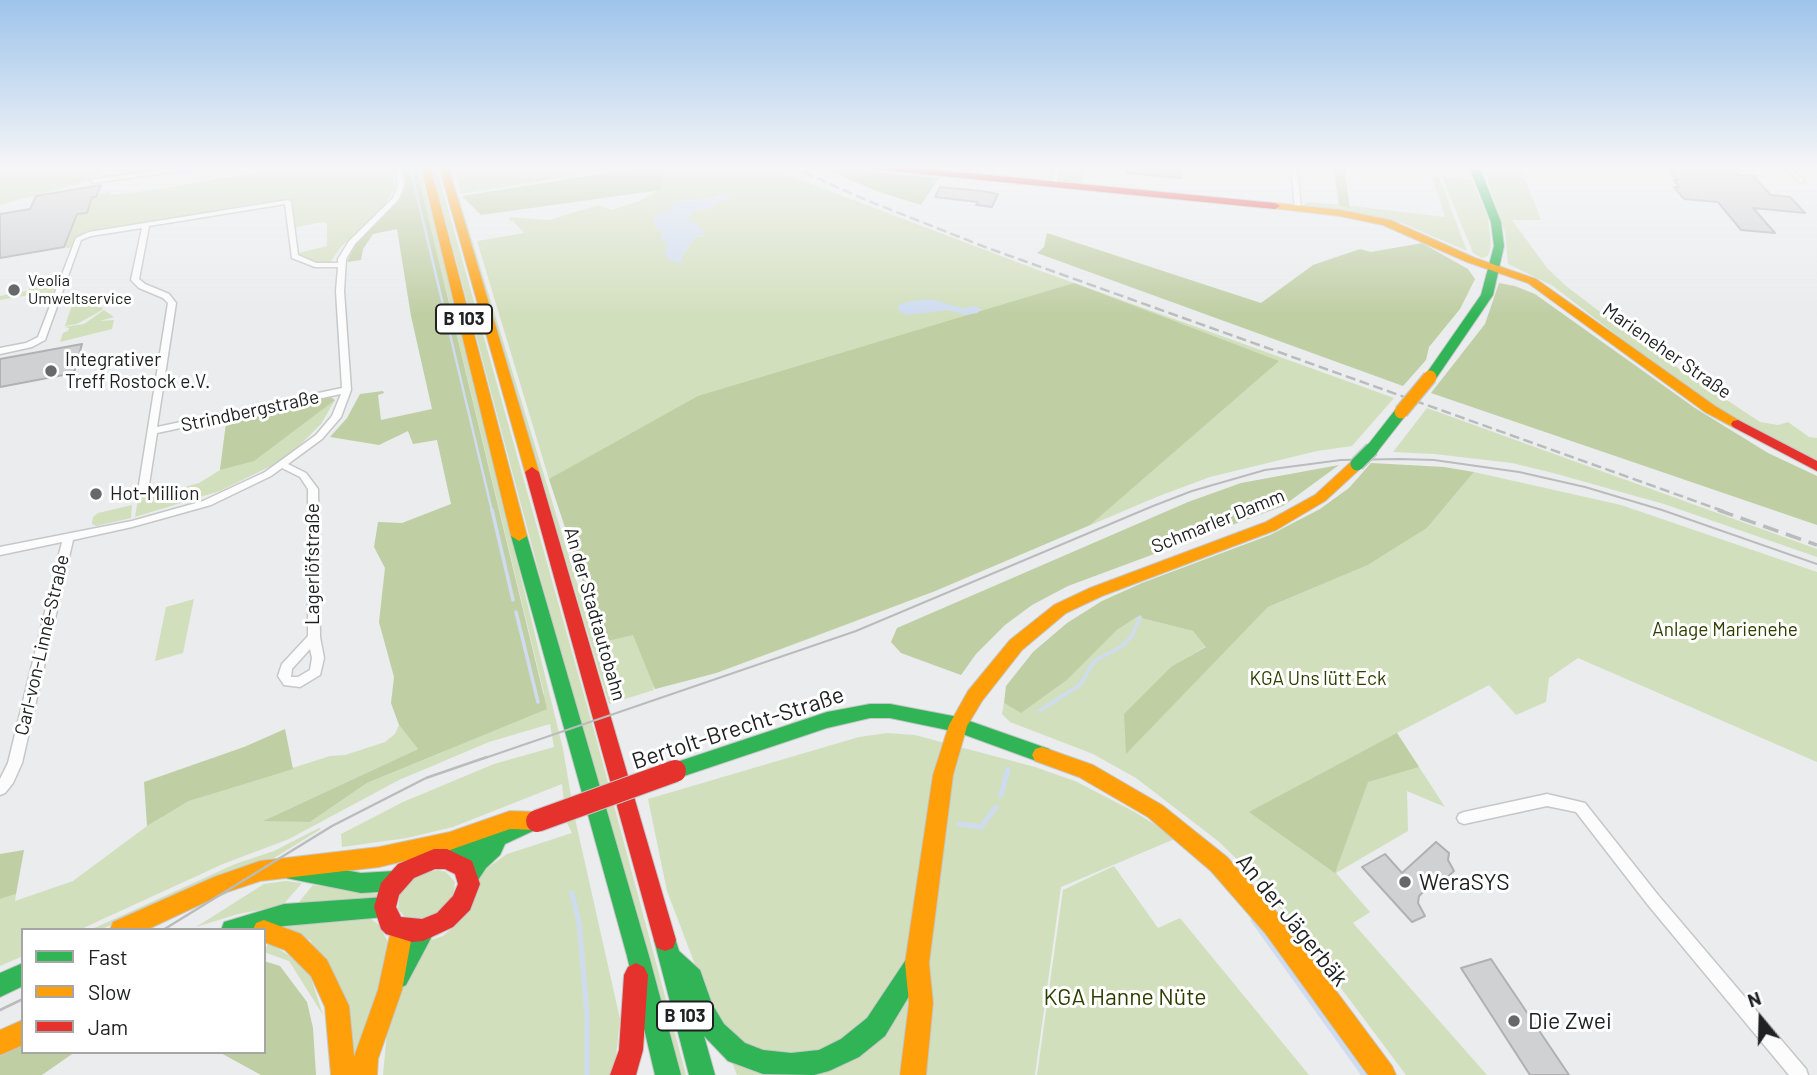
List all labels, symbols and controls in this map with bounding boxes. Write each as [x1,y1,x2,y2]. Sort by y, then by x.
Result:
place label: Veolia Umweltservice [28,271,132,309]
marker: Veolia Umweltservice [6,282,22,298]
street label: Marieneher Straße [1598,298,1736,404]
road number: B 103 [436,304,492,334]
place label: Integrativer Treff Rostock e.V. [65,349,210,393]
marker: Integrativer Treff Rostock e.V. [43,363,59,379]
street label: Strindbergstraße [179,385,321,437]
place label: Hot-Million [110,483,199,505]
street label: Schmarler Damm [1148,484,1288,558]
marker: Hot-Million [88,486,104,502]
street label: Lagerlöfstraße [302,503,324,625]
street label: An der Stadtautobahn [559,525,631,703]
street label: Carl-von-Linné-Straße [10,552,74,738]
park label: Anlage Marienehe [1652,619,1798,641]
park label: KGA Uns lütt Eck [1250,668,1386,690]
street label: Bertolt-Brecht-Straße [628,681,848,775]
street label: An der Jägerbäk [1230,848,1354,992]
place label: WeraSYS [1419,868,1510,896]
marker: WeraSYS [1397,874,1413,890]
legend [21,928,266,1054]
text: Fast [88,944,128,969]
text: Slow [88,979,131,1004]
park label: KGA Hanne Nüte [1044,983,1206,1011]
north arrow [1726,984,1796,1054]
text: N [1744,986,1764,1012]
road number: B 103 [657,1001,713,1030]
place label: Die Zwei [1528,1007,1612,1035]
marker: Die Zwei [1506,1013,1522,1029]
text: Jam [88,1014,128,1039]

